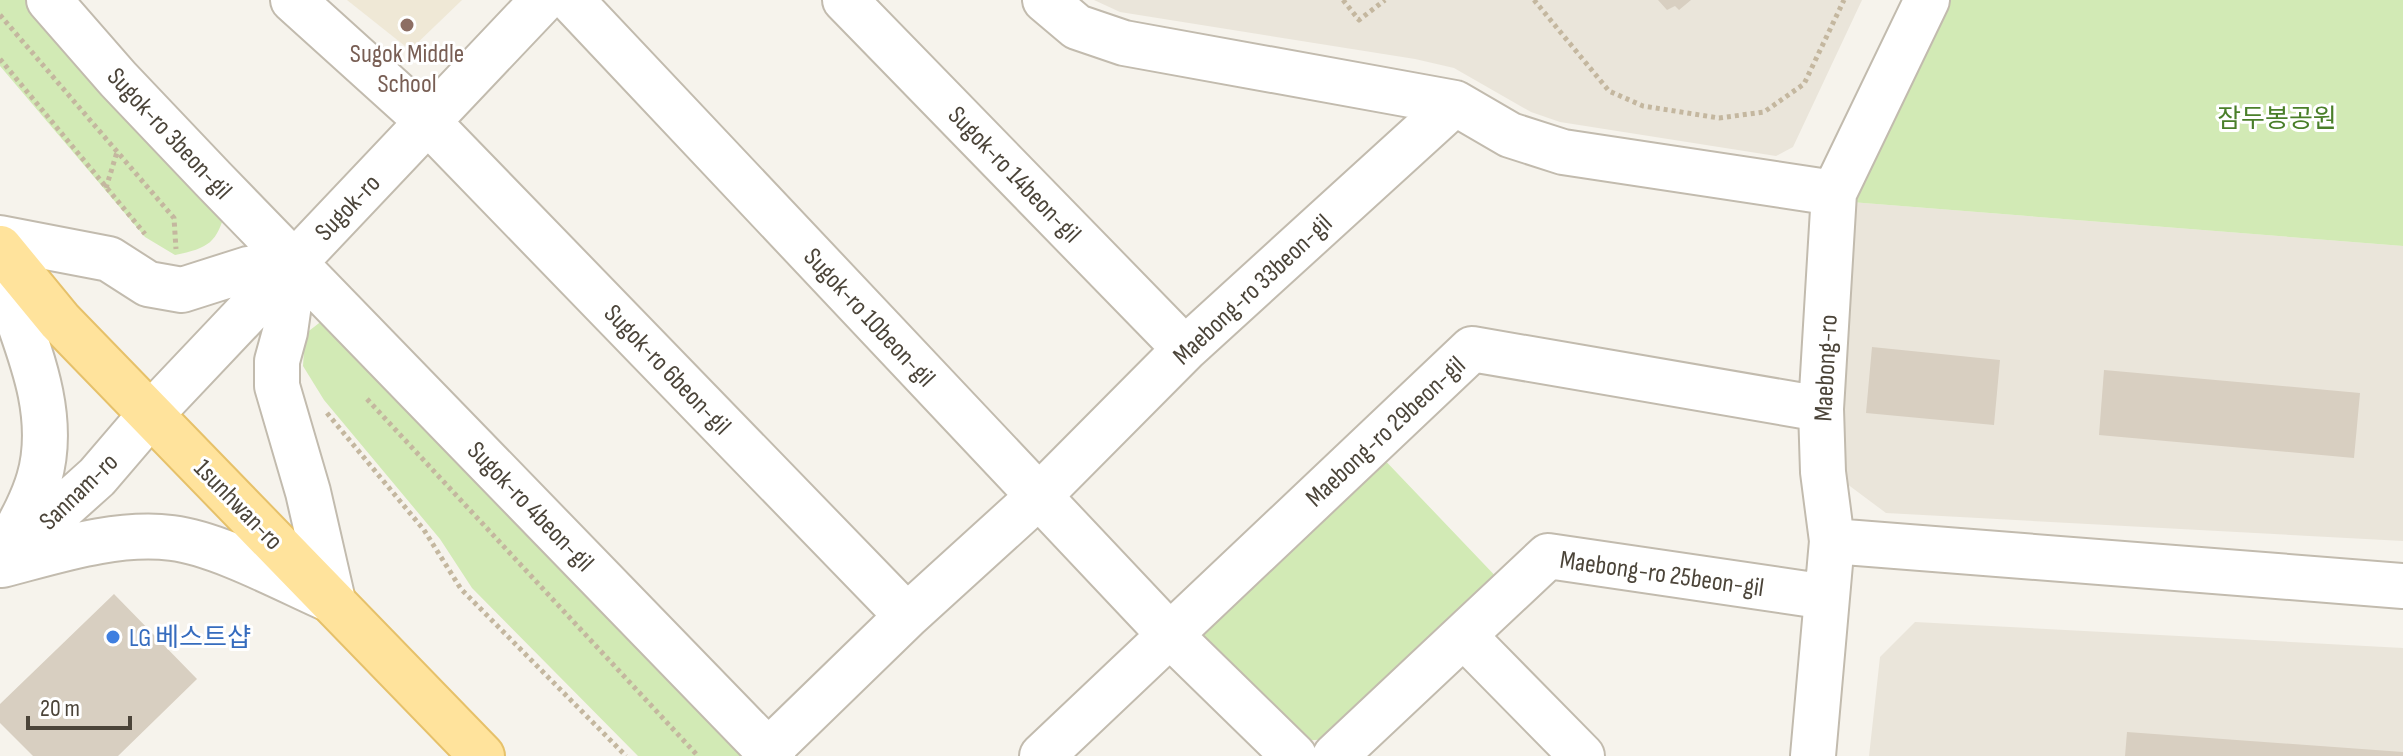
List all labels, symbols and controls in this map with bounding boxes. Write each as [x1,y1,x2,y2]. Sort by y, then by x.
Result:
marker: Sugok Middle School [398,16,416,34]
place label: Sugok Middle School [350,39,464,100]
street label: Sugok-ro 3beon-gil [100,62,238,206]
street label: Sugok-ro 14beon-gil [941,100,1087,250]
park label: 잠두봉공원 [2217,104,2337,135]
street label: Sugok-ro [309,168,387,248]
street label: Maebong-ro 33beon-gil [1167,208,1339,372]
street label: Sugok-ro 10beon-gil [797,242,941,394]
street label: Sugok-ro 6beon-gil [597,298,737,442]
street label: Maebong-ro [1808,314,1845,422]
street label: Maebong-ro 29beon-gil [1300,350,1472,514]
street label: Sugok-ro 4beon-gil [460,436,600,578]
street label: Sannam-ro [33,447,125,537]
street label: 1sunhwan-ro [187,453,289,557]
street label: Maebong-ro 25beon-gil [1558,545,1766,604]
place label: LG 베스트샵 [129,623,251,654]
marker: LG 베스트샵 [104,628,122,646]
scale bar [28,680,130,730]
text: 20 m [40,694,80,723]

